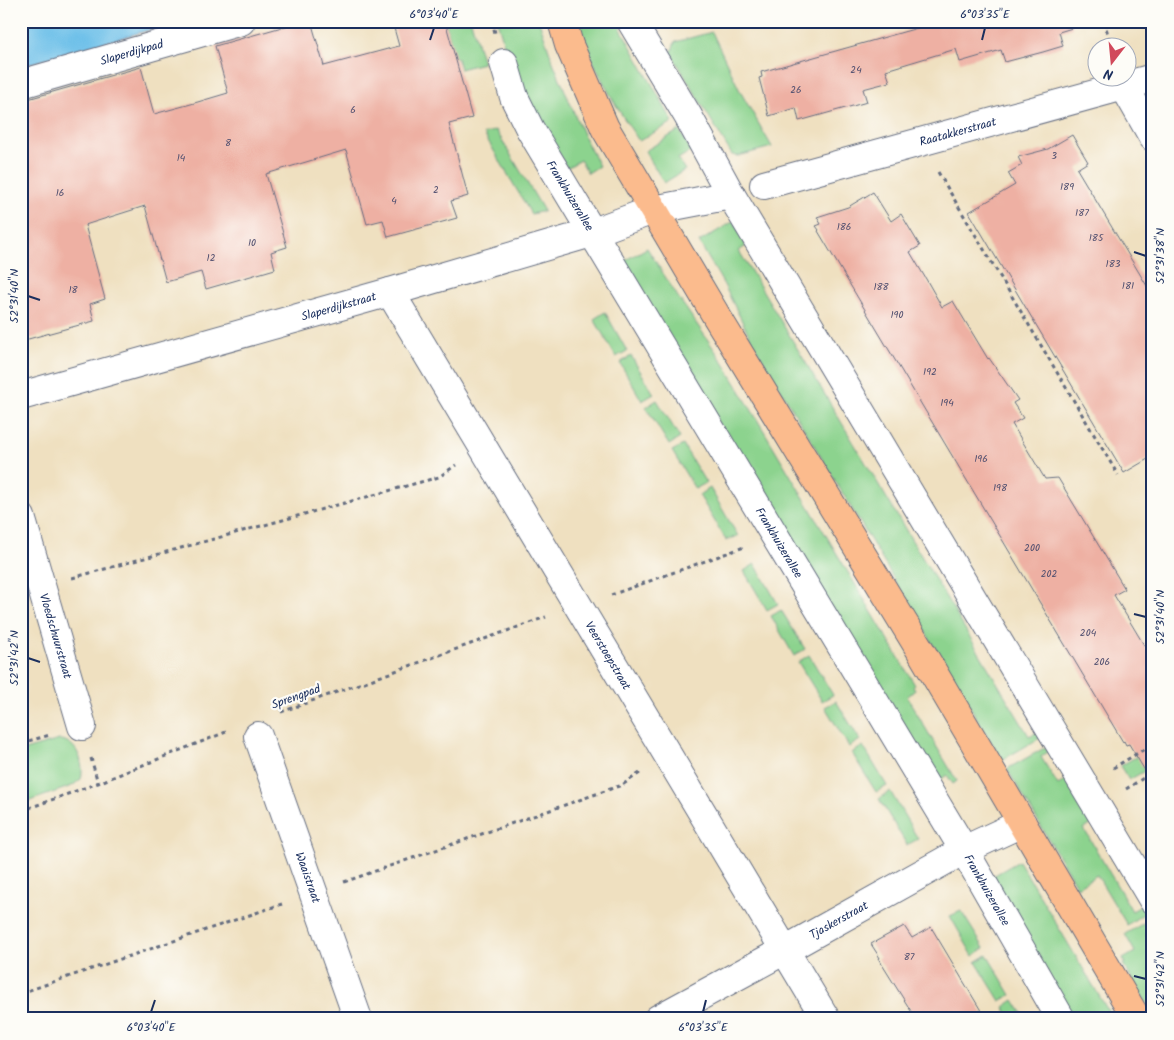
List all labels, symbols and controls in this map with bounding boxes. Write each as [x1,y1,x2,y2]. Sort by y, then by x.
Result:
text: 6°03'40"E [410,5,459,24]
text: 6°03'35"E [960,5,1011,24]
street label: Slaperdijkpad [98,34,166,70]
north arrow [1086,38,1136,88]
house number: 24 [850,62,862,78]
text: N [1101,62,1116,85]
house number: 26 [790,82,802,98]
house number: 6 [350,102,356,118]
street label: Raatakkerstraat [917,112,999,151]
house number: 8 [225,135,232,151]
house number: 3 [1051,148,1057,164]
house number: 14 [177,150,186,166]
street label: Frankhuizerallee [541,156,599,235]
house number: 189 [1060,179,1074,195]
house number: 2 [433,182,439,198]
house number: 16 [56,185,64,201]
house number: 4 [391,193,397,209]
house number: 187 [1075,205,1089,221]
house number: 186 [837,219,851,235]
text: 52°31'38"N [1151,228,1170,284]
house number: 185 [1089,230,1104,246]
house number: 10 [248,235,256,251]
house number: 12 [207,250,216,266]
house number: 183 [1106,256,1121,272]
text: 52°31'40"N [5,269,24,323]
house number: 181 [1122,278,1134,294]
house number: 188 [873,279,890,295]
house number: 18 [68,282,79,298]
street label: Slaperdijkstraat [299,287,379,326]
house number: 190 [890,307,904,323]
house number: 192 [923,364,937,380]
house number: 194 [940,395,954,411]
house number: 196 [974,451,988,467]
house number: 198 [993,480,1008,496]
street label: Frankhuizerallee [750,503,808,582]
house number: 200 [1024,540,1040,556]
house number: 202 [1041,566,1057,582]
text: 52°31'40"N [1151,590,1170,644]
street label: Vloedschuurstraat [34,591,77,681]
street label: Veerstoepstraat [580,618,636,694]
house number: 204 [1080,625,1097,641]
text: 52°31'42"N [5,630,24,686]
house number: 206 [1094,654,1110,670]
street label: Sprengpad [269,679,324,715]
street label: Waaistraat [290,849,326,906]
street label: Frankhuizerallee [959,851,1015,930]
street label: Tjaskerstraat [806,896,872,944]
house number: 87 [904,949,915,965]
text: 52°31'42"N [1151,951,1170,1007]
text: 6°03'40"E [127,1018,176,1037]
text: 6°03'35"E [678,1018,729,1037]

